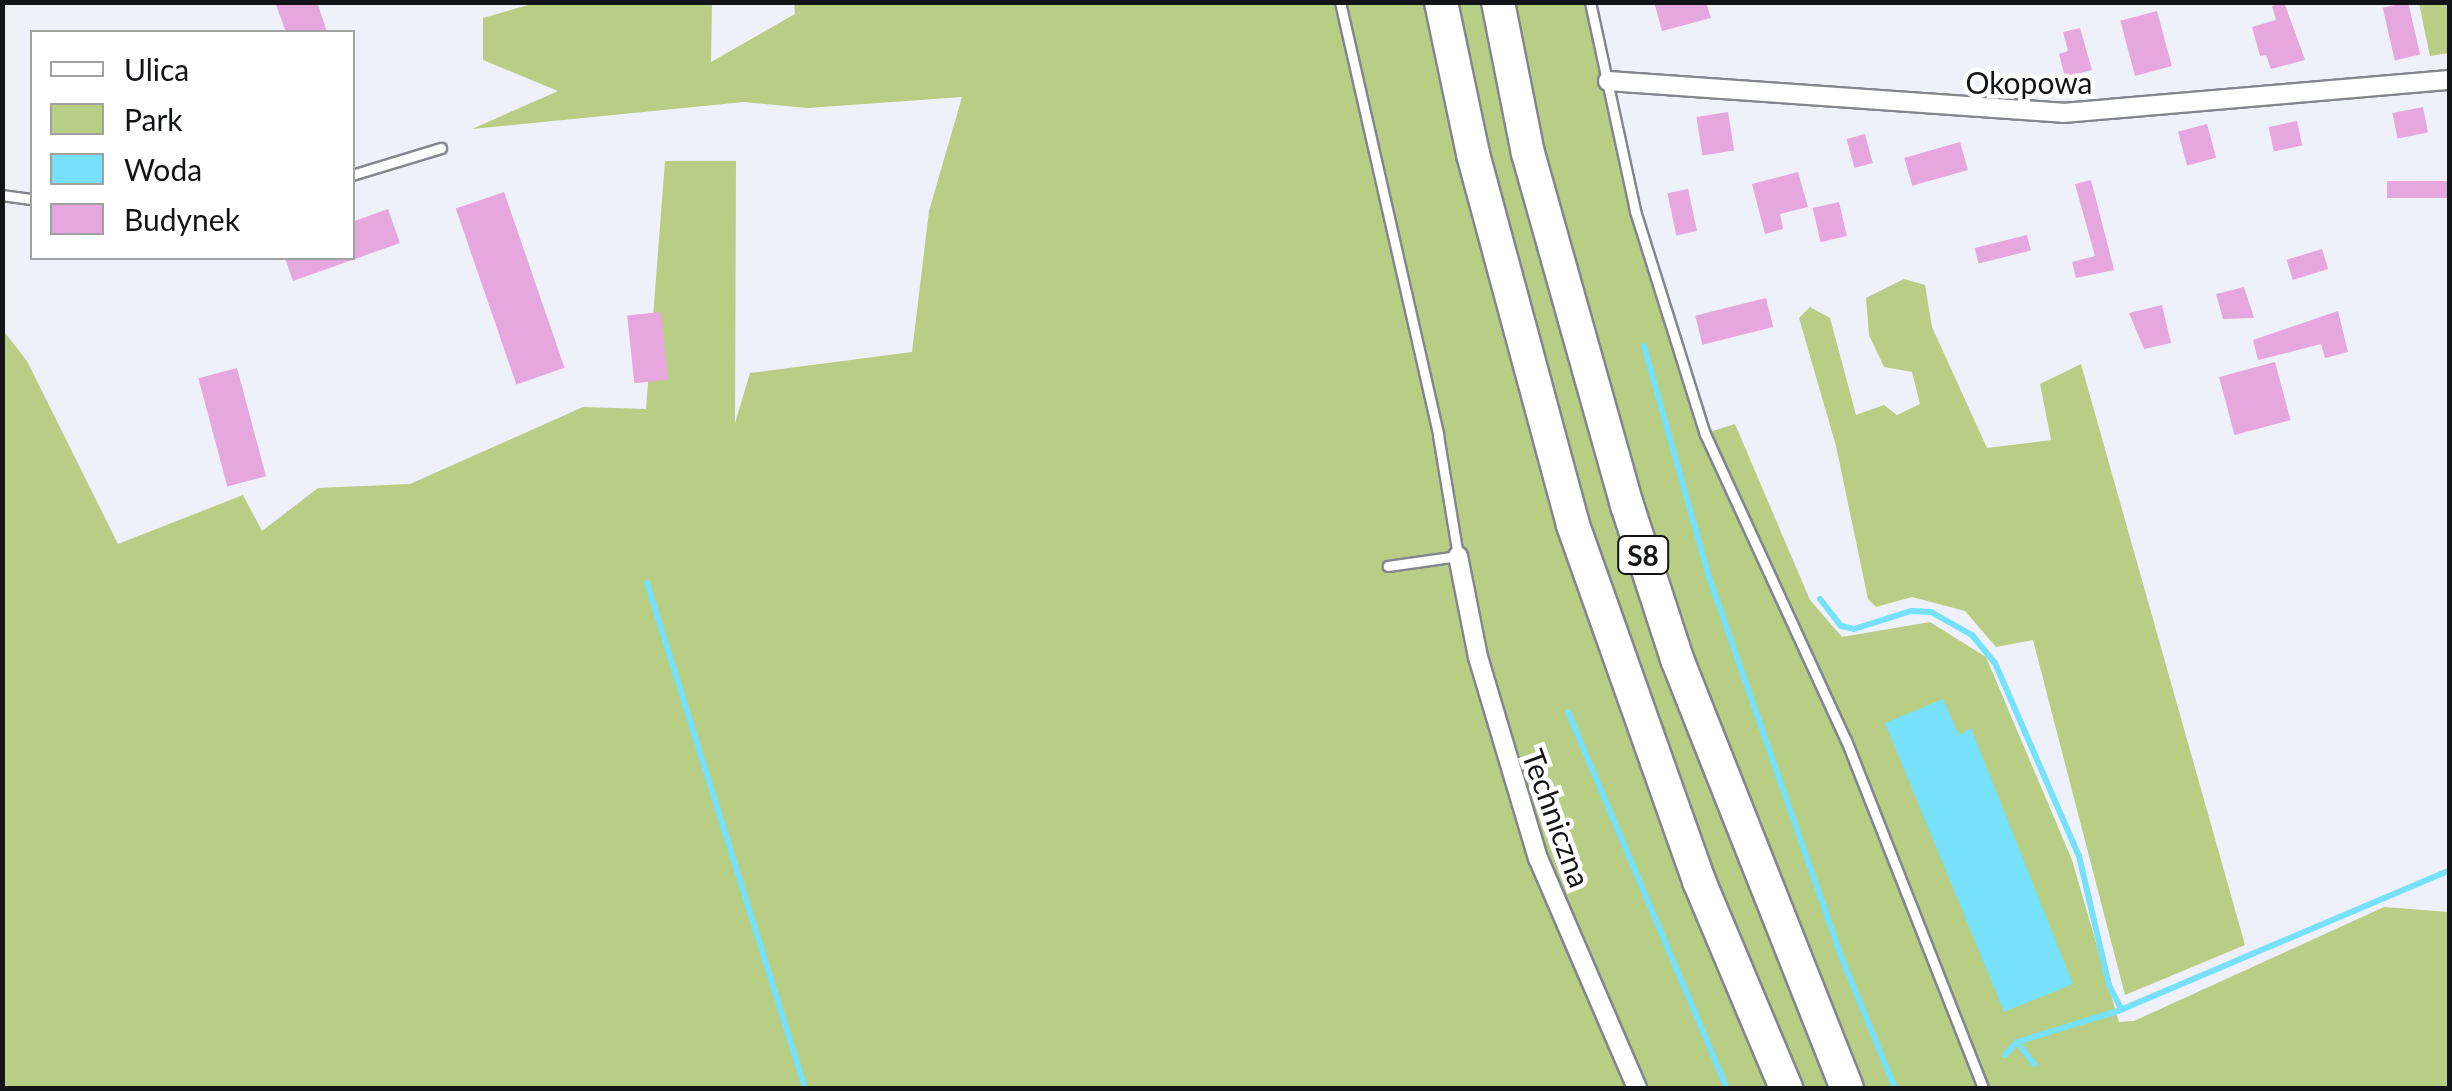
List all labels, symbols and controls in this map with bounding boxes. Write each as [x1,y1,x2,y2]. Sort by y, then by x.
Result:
legend [30,30,355,260]
text: Ulica [124,51,189,87]
street label: Okopowa [1965,64,2093,100]
text: Park [124,101,183,137]
text: Woda [124,151,202,187]
text: Budynek [124,201,240,237]
road number: S8 [1616,532,1670,578]
street label: Techniczna [1515,744,1599,892]

